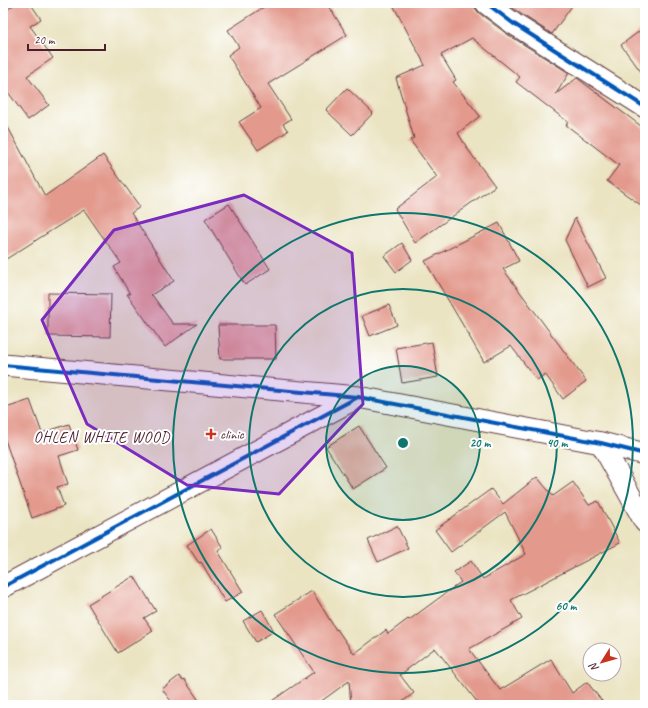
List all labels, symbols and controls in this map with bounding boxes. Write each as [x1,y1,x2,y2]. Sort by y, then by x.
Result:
scale bar [28,26,105,52]
text: 20 m [34,32,56,48]
place label: clinic [220,426,245,443]
district label: OHLEN WHITE WOOD [34,428,170,447]
marker: clinic [205,428,217,440]
text: 20 m [470,435,491,451]
text: 40 m [547,435,568,451]
centre of rings [396,436,410,450]
text: 60 m [556,598,578,614]
north arrow [582,642,622,682]
text: N [585,659,602,675]

